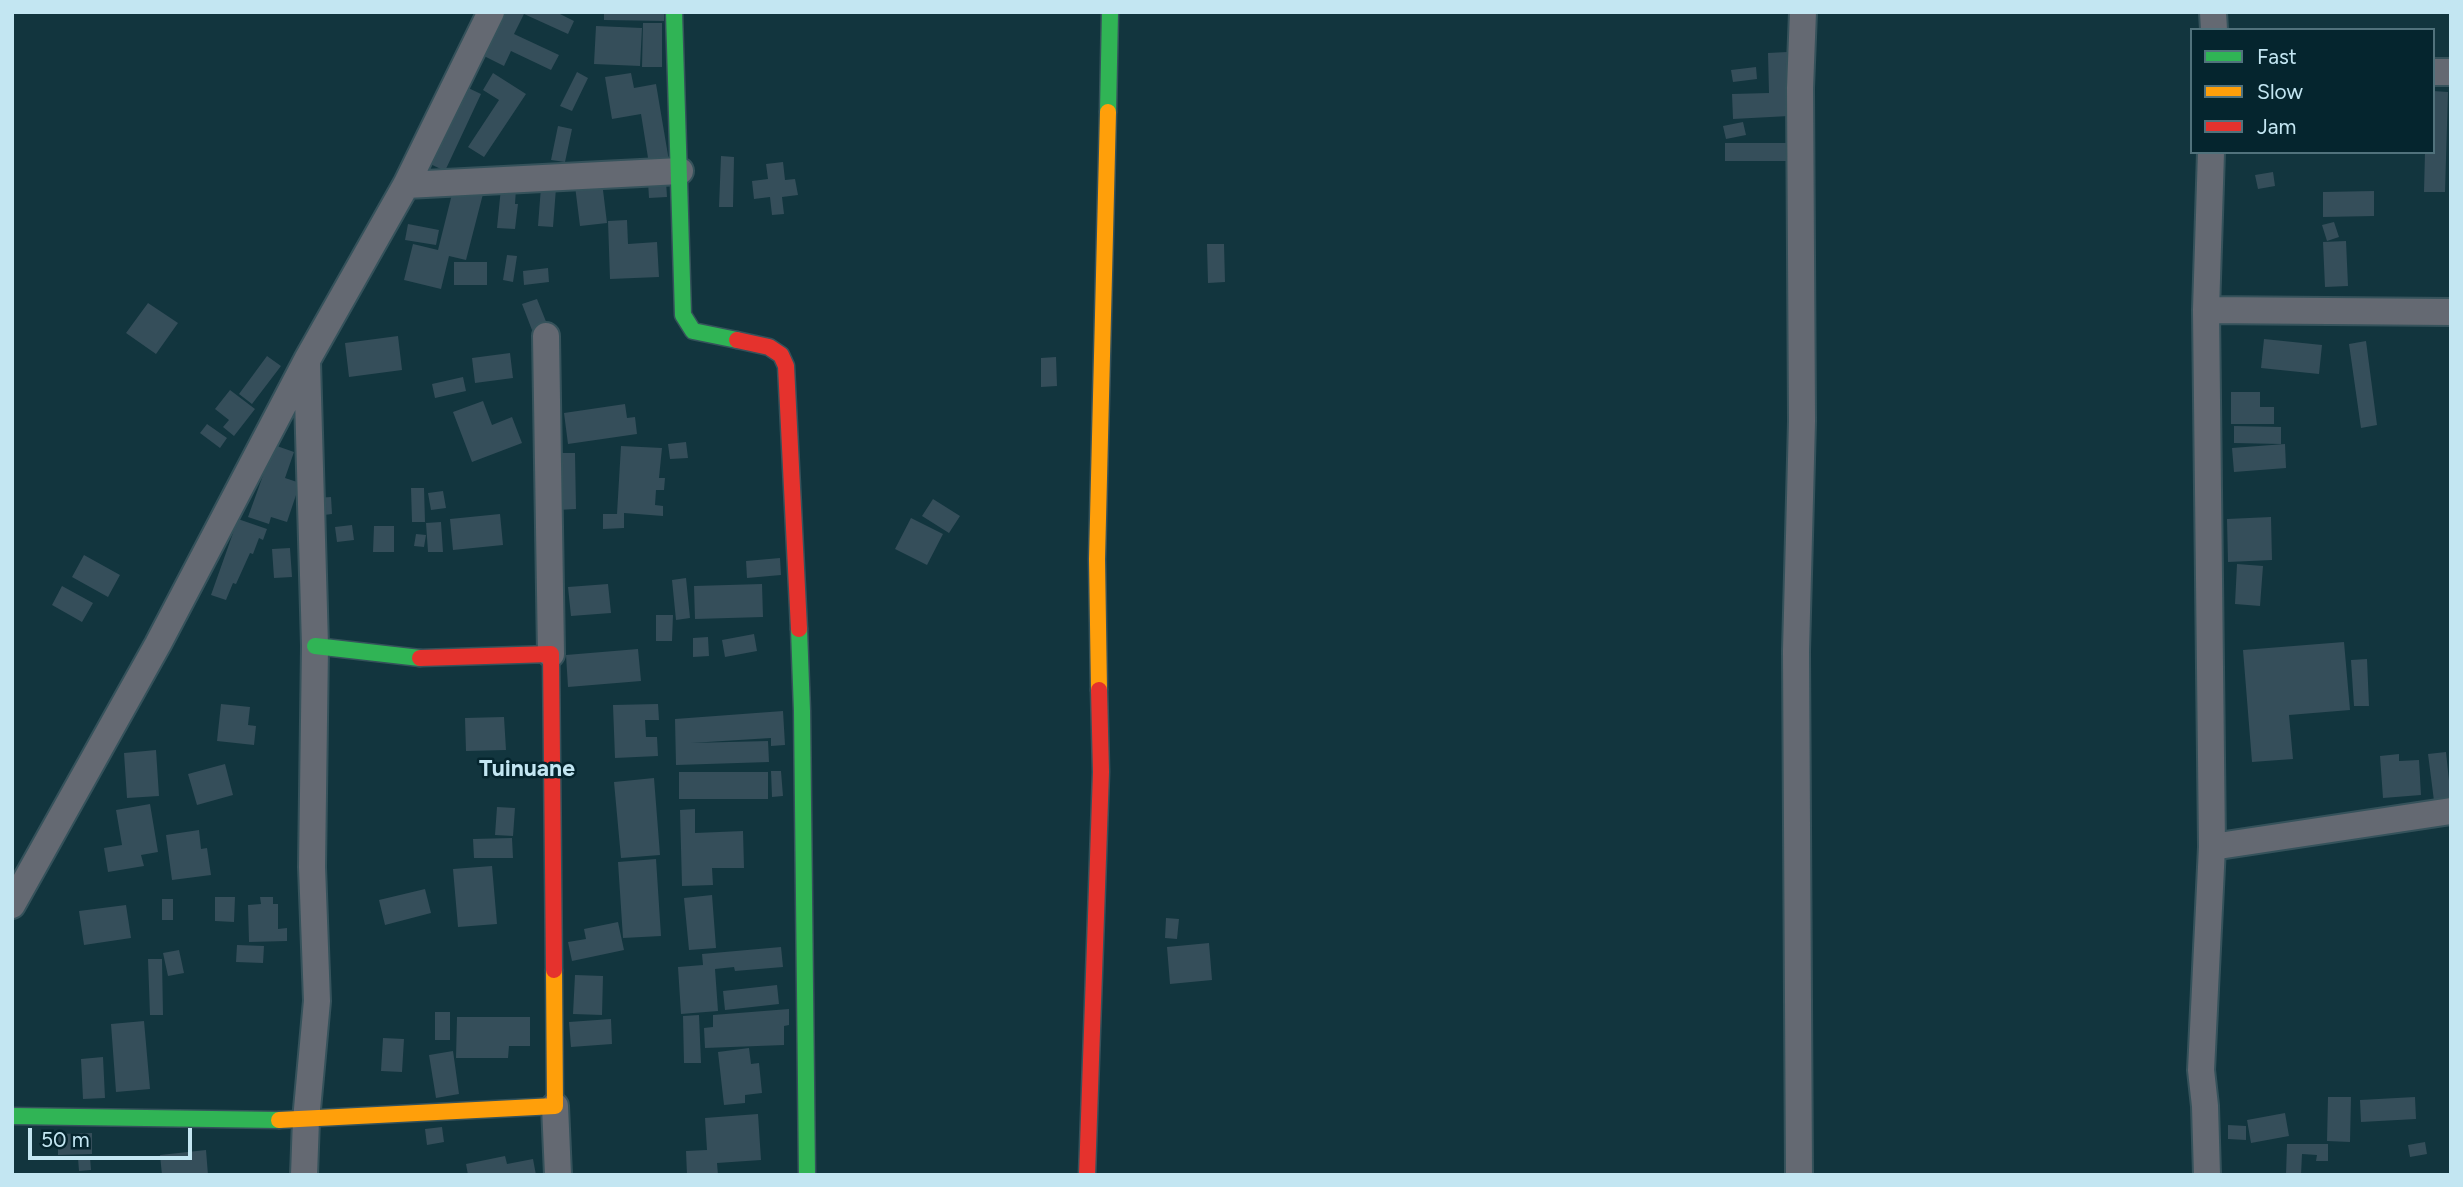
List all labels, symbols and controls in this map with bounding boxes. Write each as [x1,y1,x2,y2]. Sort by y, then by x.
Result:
legend [2190,28,2435,154]
text: Fast [2257,44,2297,69]
text: Slow [2257,79,2303,104]
text: Jam [2257,114,2296,139]
district label: Tuinuane [479,755,575,783]
scale bar [32,1114,196,1158]
text: 50 m [41,1127,90,1152]

